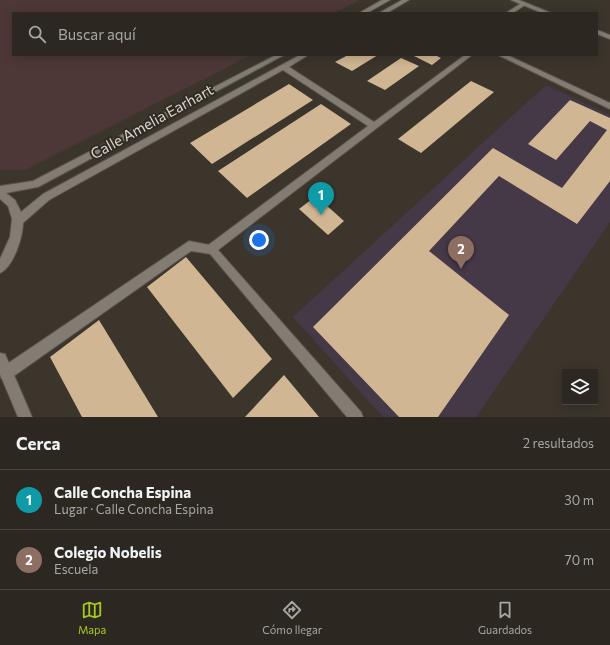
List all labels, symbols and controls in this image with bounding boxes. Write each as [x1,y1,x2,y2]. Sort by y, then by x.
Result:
search box [12,12,598,56]
icon: search [26,23,48,45]
text: Buscar aquí [58,25,136,43]
street label: Calle Amelia Earhart [87,80,216,162]
pin: 1 [308,182,334,215]
your location [249,230,269,250]
pin: 2 [448,236,474,269]
map controls [562,369,598,405]
button: layers [562,369,598,405]
text: Cerca [16,433,61,454]
text: 2 resultados [523,435,594,451]
text: Calle Concha Espina [54,483,191,501]
text: 1 [26,492,32,508]
text: 30 m [564,492,594,508]
text: Lugar · Calle Concha Espina [54,501,214,517]
text: Colegio Nobelis [54,543,162,561]
text: 2 [25,552,33,568]
text: 70 m [565,552,594,568]
text: Escuela [54,561,98,577]
tab: Mapa [78,599,106,636]
tab: Cómo llegar [262,599,322,636]
tab: Guardados [478,599,532,636]

